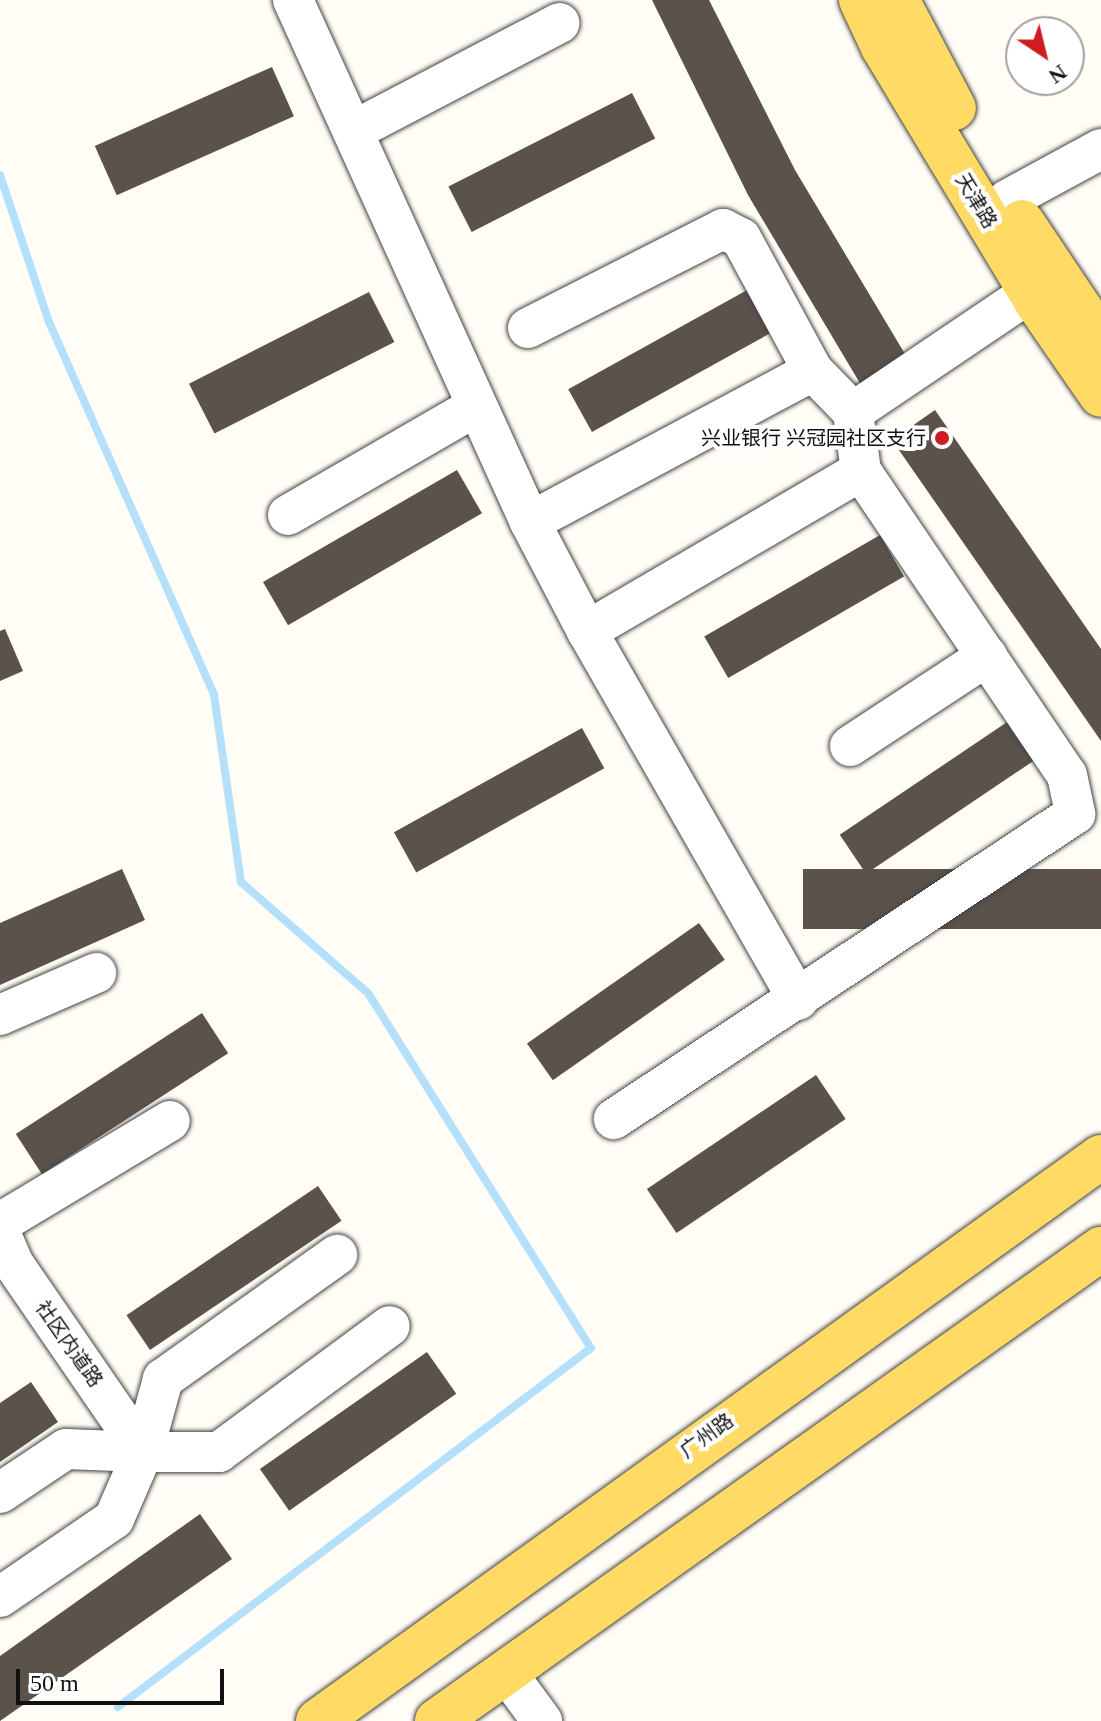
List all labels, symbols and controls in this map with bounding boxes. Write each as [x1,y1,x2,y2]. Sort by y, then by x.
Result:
north arrow [1005,16,1085,96]
text: N [1044,60,1072,89]
street label: 天津路 [950,169,1002,233]
place label: 兴业银行 兴冠园社区支行 [701,426,926,450]
marker: 兴业银行 兴冠园社区支行 [933,429,951,447]
street label: 社区内道路 [30,1296,108,1392]
street label: 广州路 [676,1409,738,1463]
scale bar [20,1653,228,1703]
text: 50 m [30,1670,79,1696]

